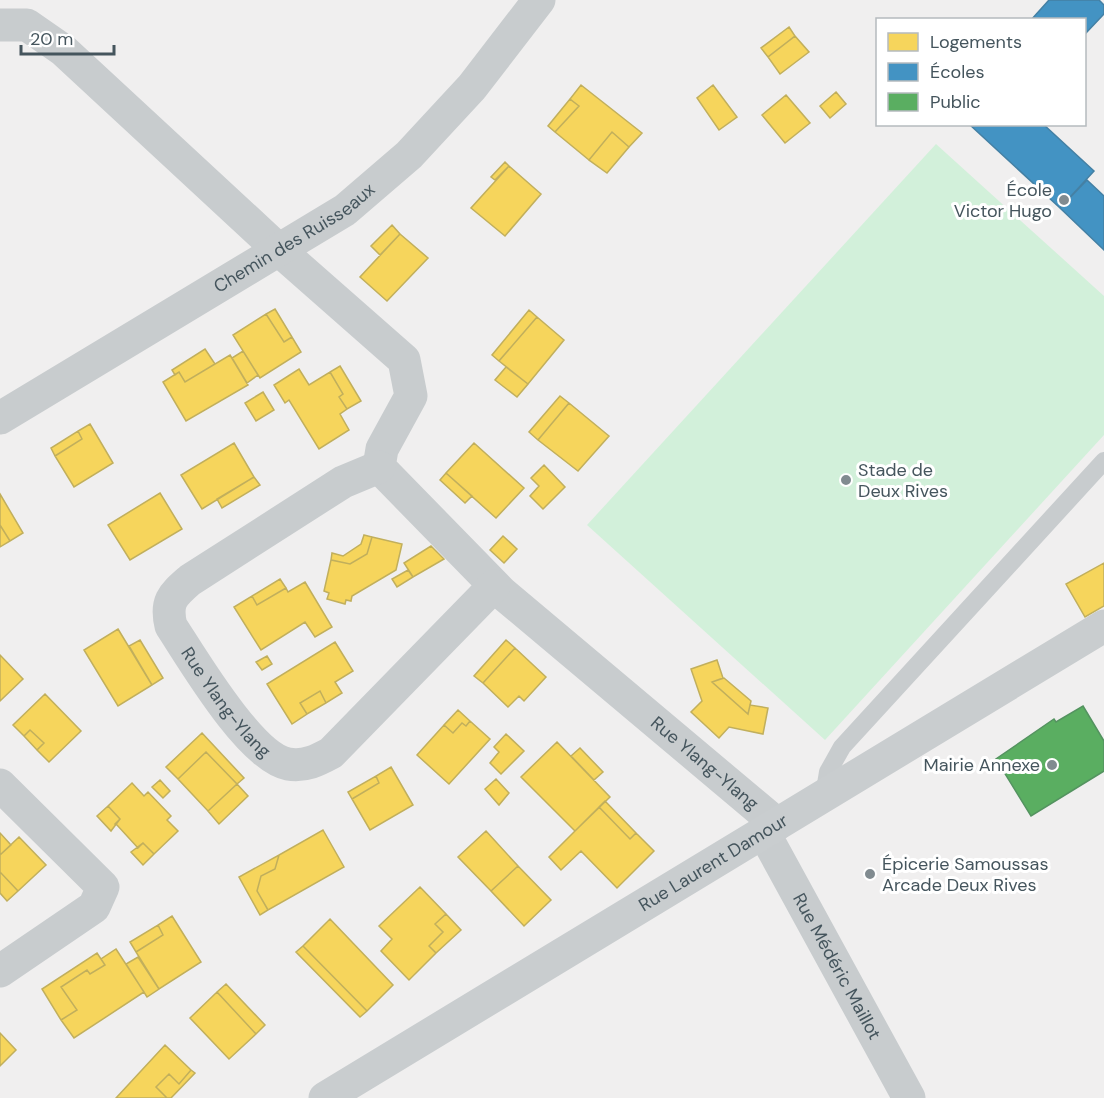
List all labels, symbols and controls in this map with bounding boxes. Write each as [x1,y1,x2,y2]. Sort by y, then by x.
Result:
scale bar [21,18,114,56]
legend [876,18,1086,126]
text: 20 m [30,27,73,51]
text: Logements [930,30,1022,54]
text: Écoles [930,60,984,84]
text: Public [930,90,981,114]
street label: Chemin des Ruisseaux [209,178,380,298]
place label: École Victor Hugo [954,178,1052,223]
marker: École Victor Hugo [1057,193,1071,207]
place label: Stade de Deux Rives [858,458,948,503]
marker: Stade de Deux Rives [839,473,853,487]
street label: Rue Ylang-Ylang [176,643,276,763]
street label: Rue Ylang-Ylang [646,711,764,816]
place label: Mairie Annexe [924,753,1040,777]
marker: Mairie Annexe [1045,758,1059,772]
street label: Rue Laurent Damour [634,808,793,917]
place label: Épicerie Samoussas Arcade Deux Rives [882,852,1048,897]
marker: Épicerie Samoussas Arcade Deux Rives [863,867,877,881]
street label: Rue Médéric Maillot [787,889,887,1044]

